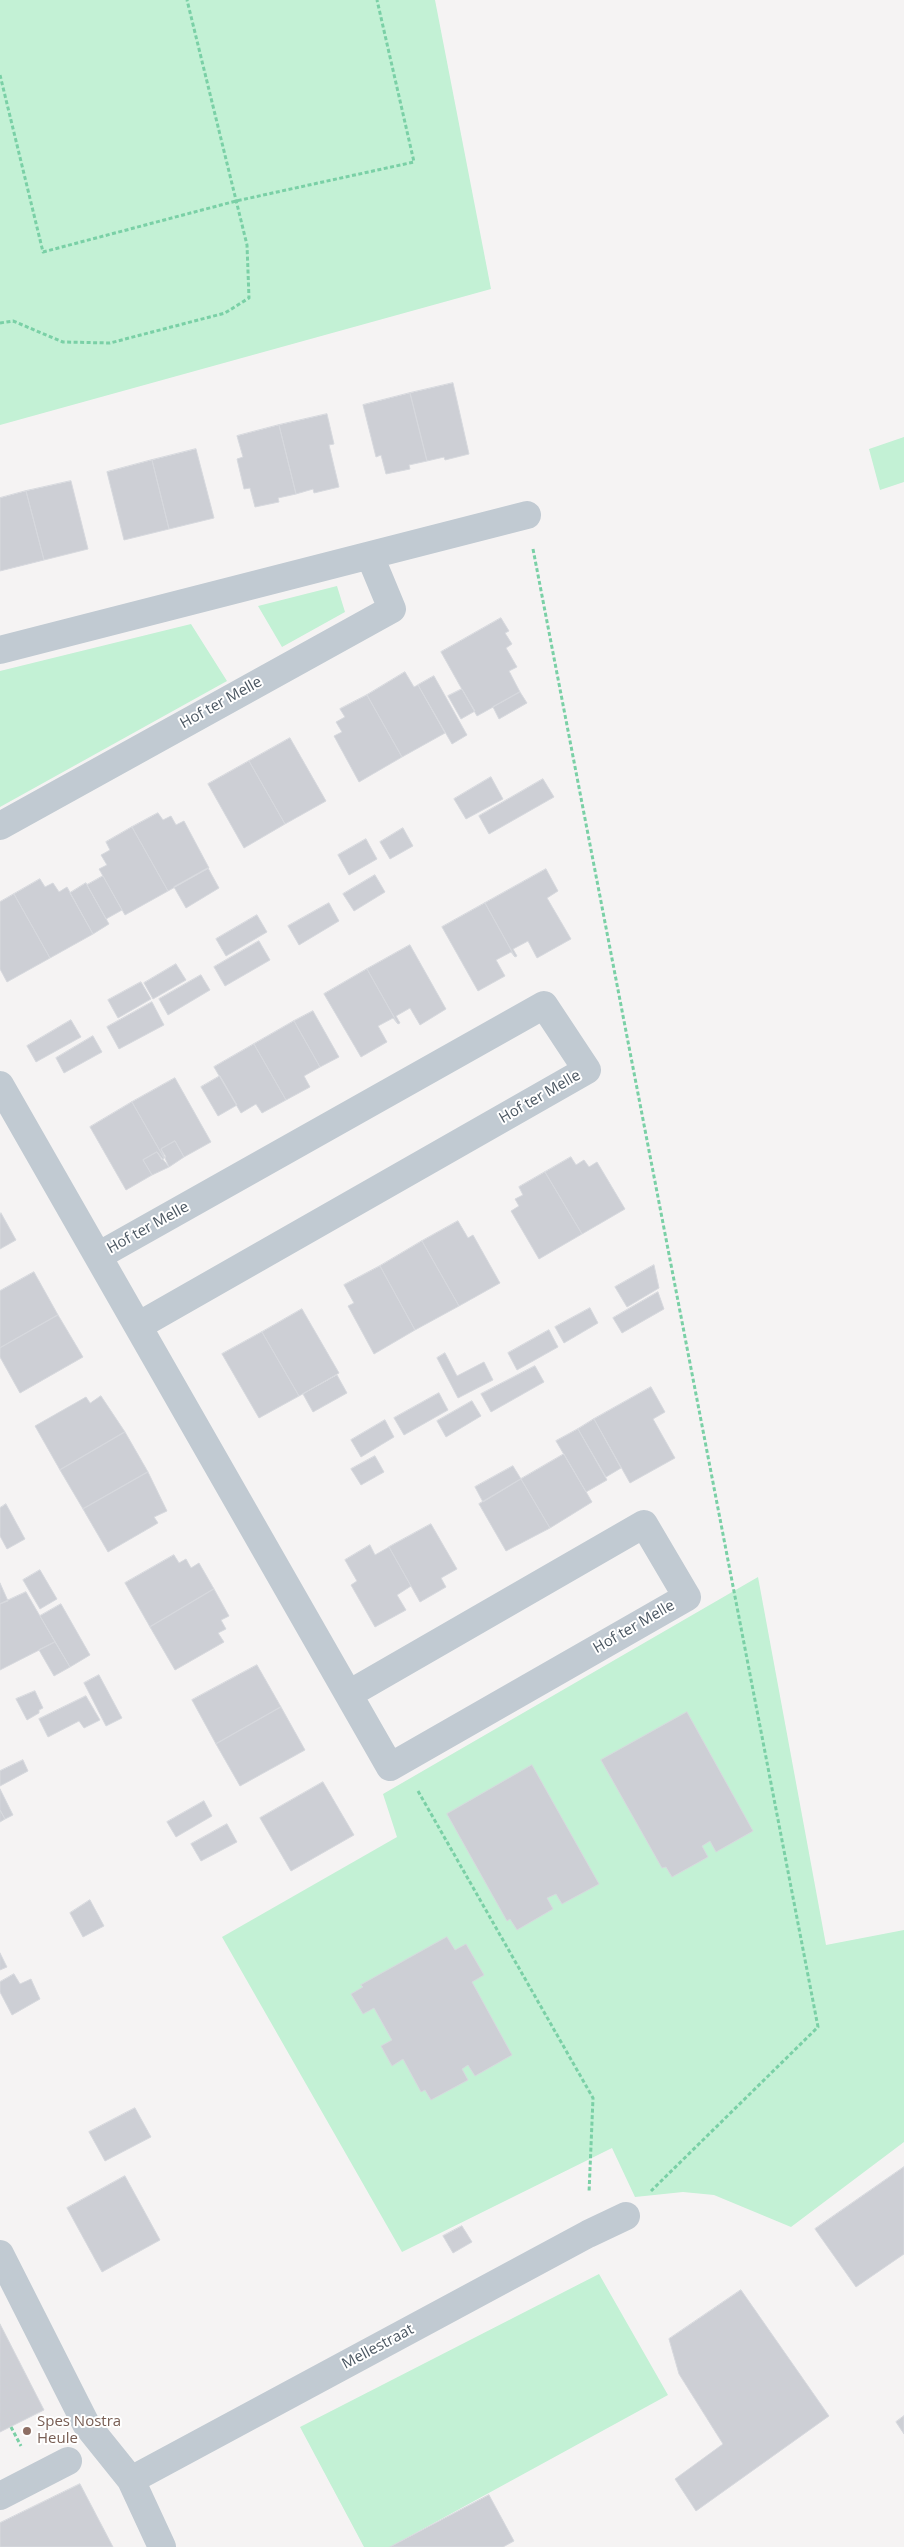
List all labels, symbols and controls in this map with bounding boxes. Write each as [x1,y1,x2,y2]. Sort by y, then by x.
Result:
street label: Hof ter Melle [177,673,265,733]
street label: Hof ter Melle [496,1067,584,1127]
street label: Hof ter Melle [104,1198,192,1258]
street label: Hof ter Melle [590,1597,678,1657]
street label: Mellestraat [339,2321,417,2373]
place label: Spes Nostra Heule [37,2413,121,2448]
marker: Spes Nostra Heule [21,2425,33,2437]

